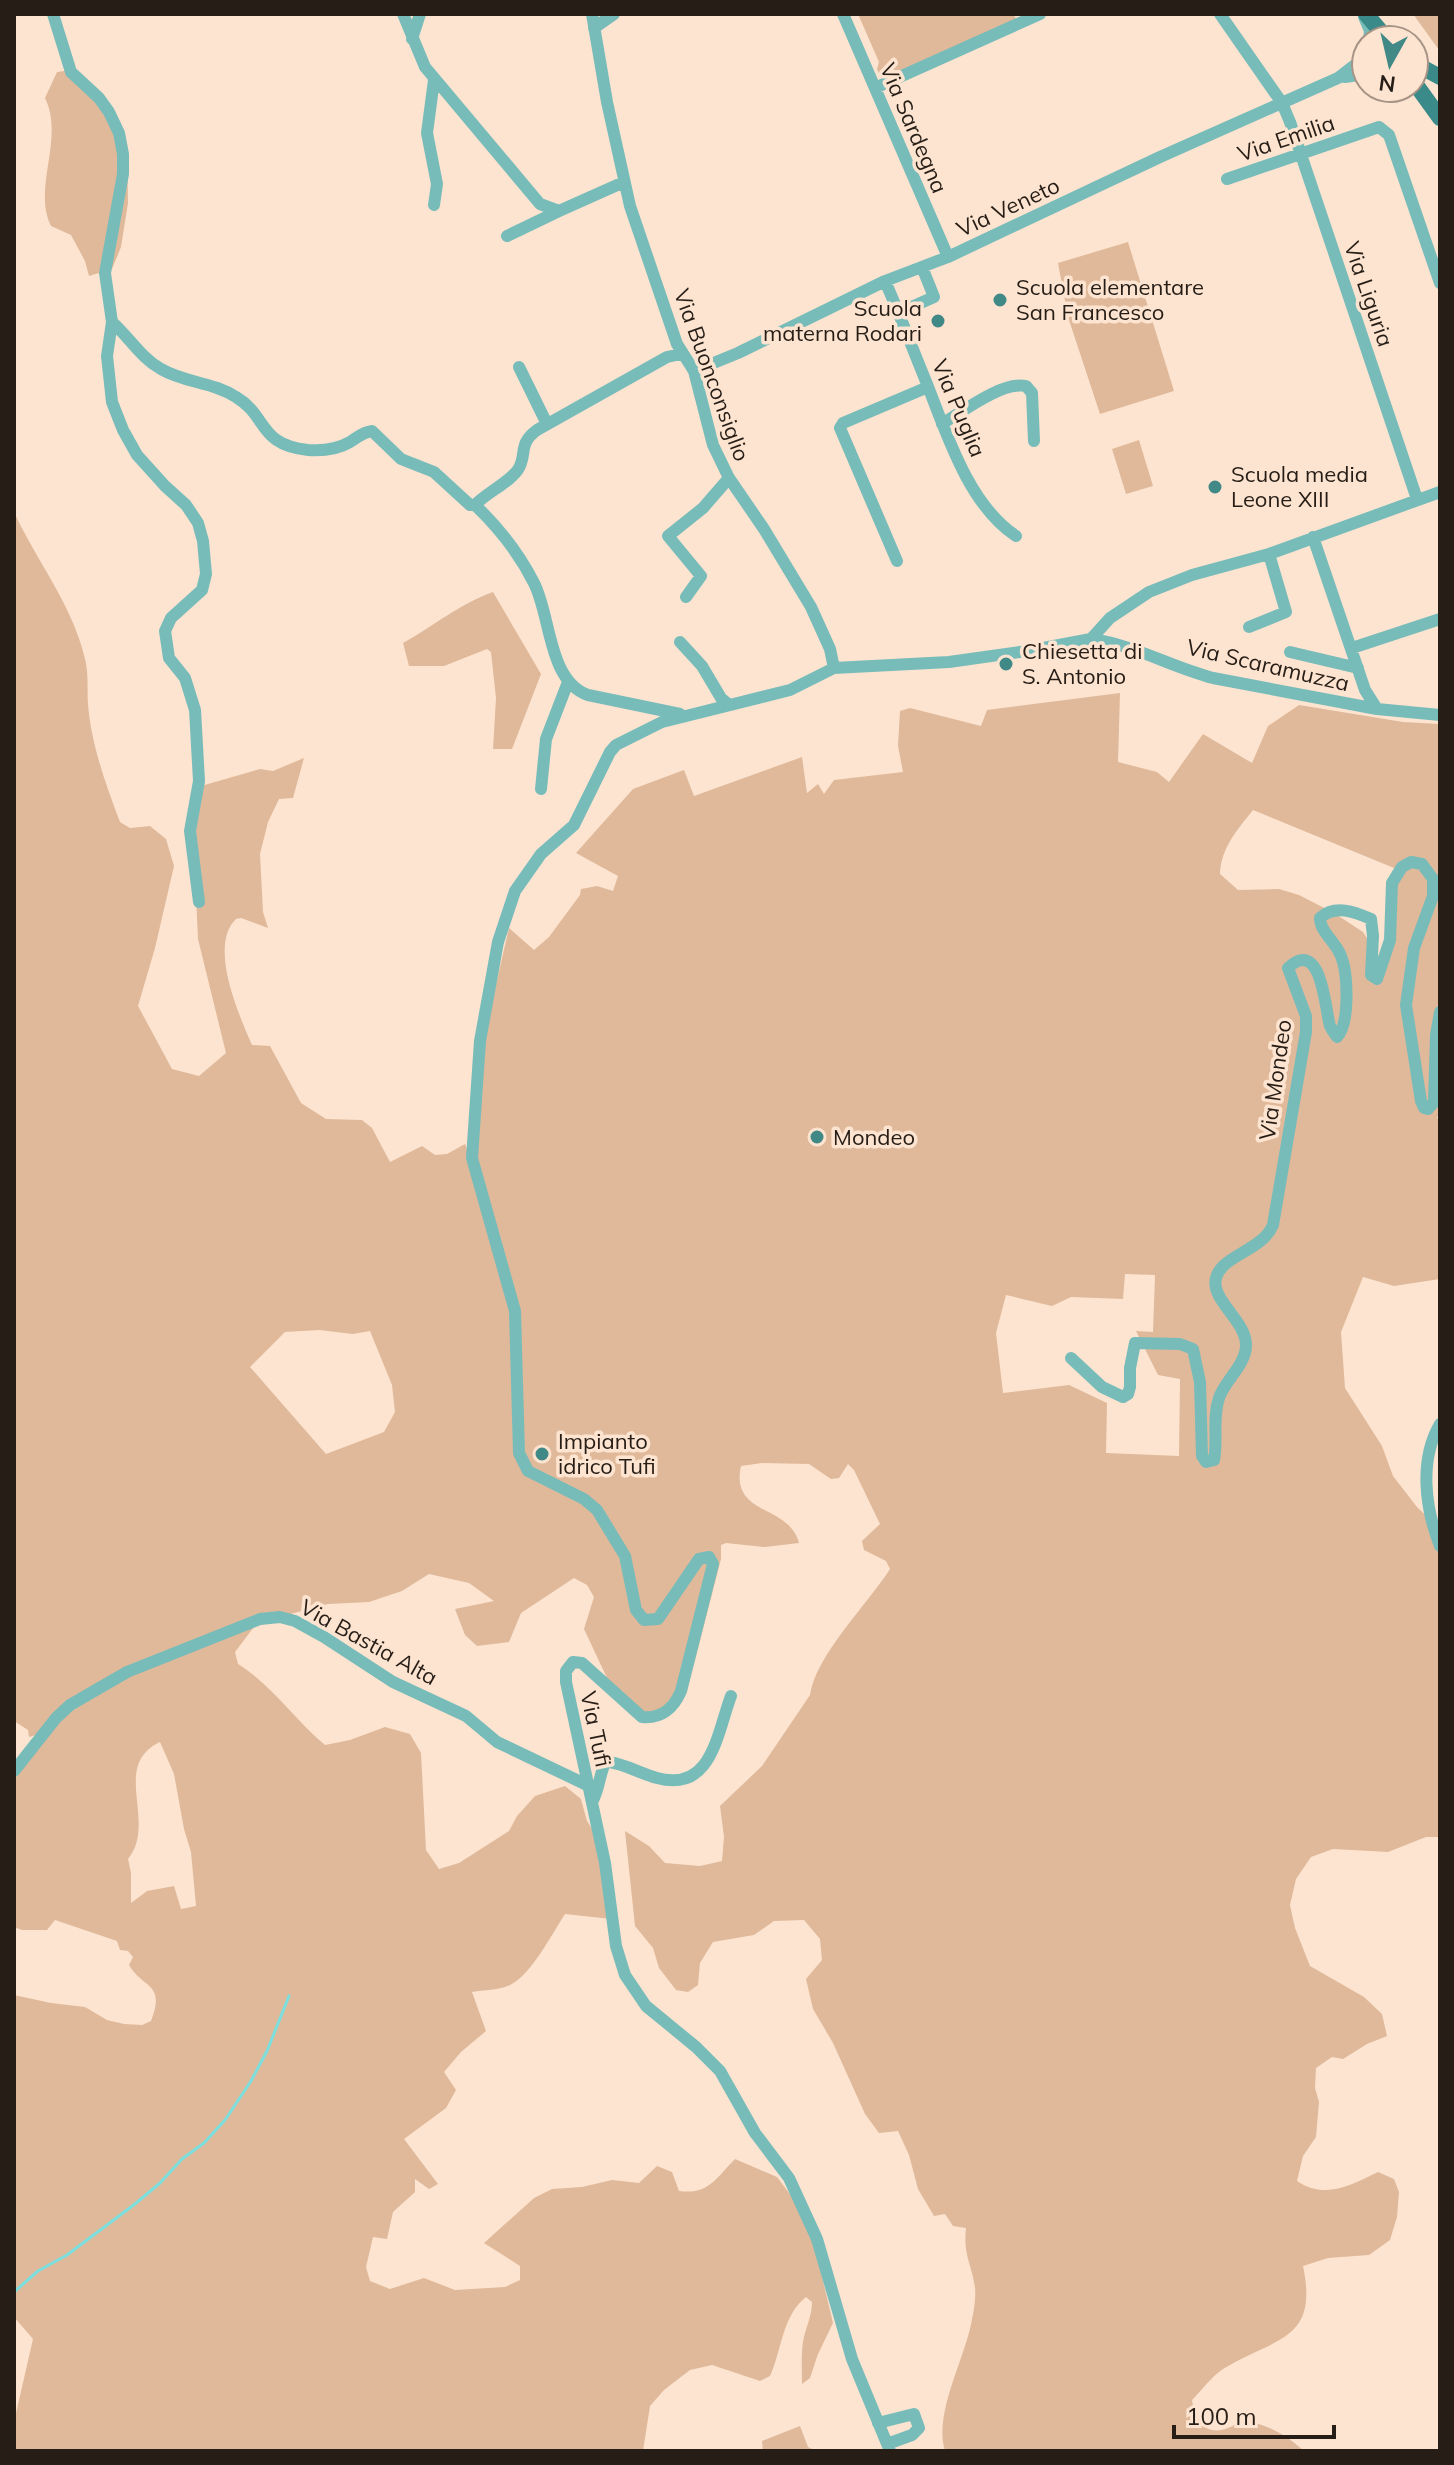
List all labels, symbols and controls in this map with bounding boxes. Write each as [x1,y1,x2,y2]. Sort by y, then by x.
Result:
north arrow [1350,24,1430,104]
street label: Via Sardegna [874,59,954,197]
text: N [1377,69,1397,99]
street label: Via Emilia [1234,108,1338,168]
street label: Via Veneto [952,171,1064,243]
street label: Via Liguria [1338,238,1400,350]
place label: Scuola elementare San Francesco [1016,273,1204,326]
street label: Via Buonconsiglio [668,285,756,465]
marker: Scuola elementare San Francesco [991,291,1009,309]
place label: Scuola materna Rodari [763,294,922,347]
marker: Scuola materna Rodari [929,312,947,330]
street label: Via Puglia [926,355,992,461]
place label: Scuola media Leone XIII [1231,460,1368,513]
marker: Scuola media Leone XIII [1206,478,1224,496]
street label: Via Scaramuzza [1184,633,1352,697]
place label: Chiesetta di S. Antonio [1022,637,1143,690]
marker: Chiesetta di S. Antonio [997,655,1015,673]
street label: Via Mondeo [1253,1018,1297,1142]
place label: Mondeo [833,1123,915,1151]
marker: Mondeo [808,1128,826,1146]
place label: Impianto idrico Tufi [558,1427,656,1480]
marker: Impianto idrico Tufi [533,1445,551,1463]
street label: Via Bastia Alta [295,1593,443,1691]
street label: Via Tufi [574,1689,618,1769]
scale bar [1174,2389,1334,2439]
text: 100 m [1186,2401,1257,2431]

